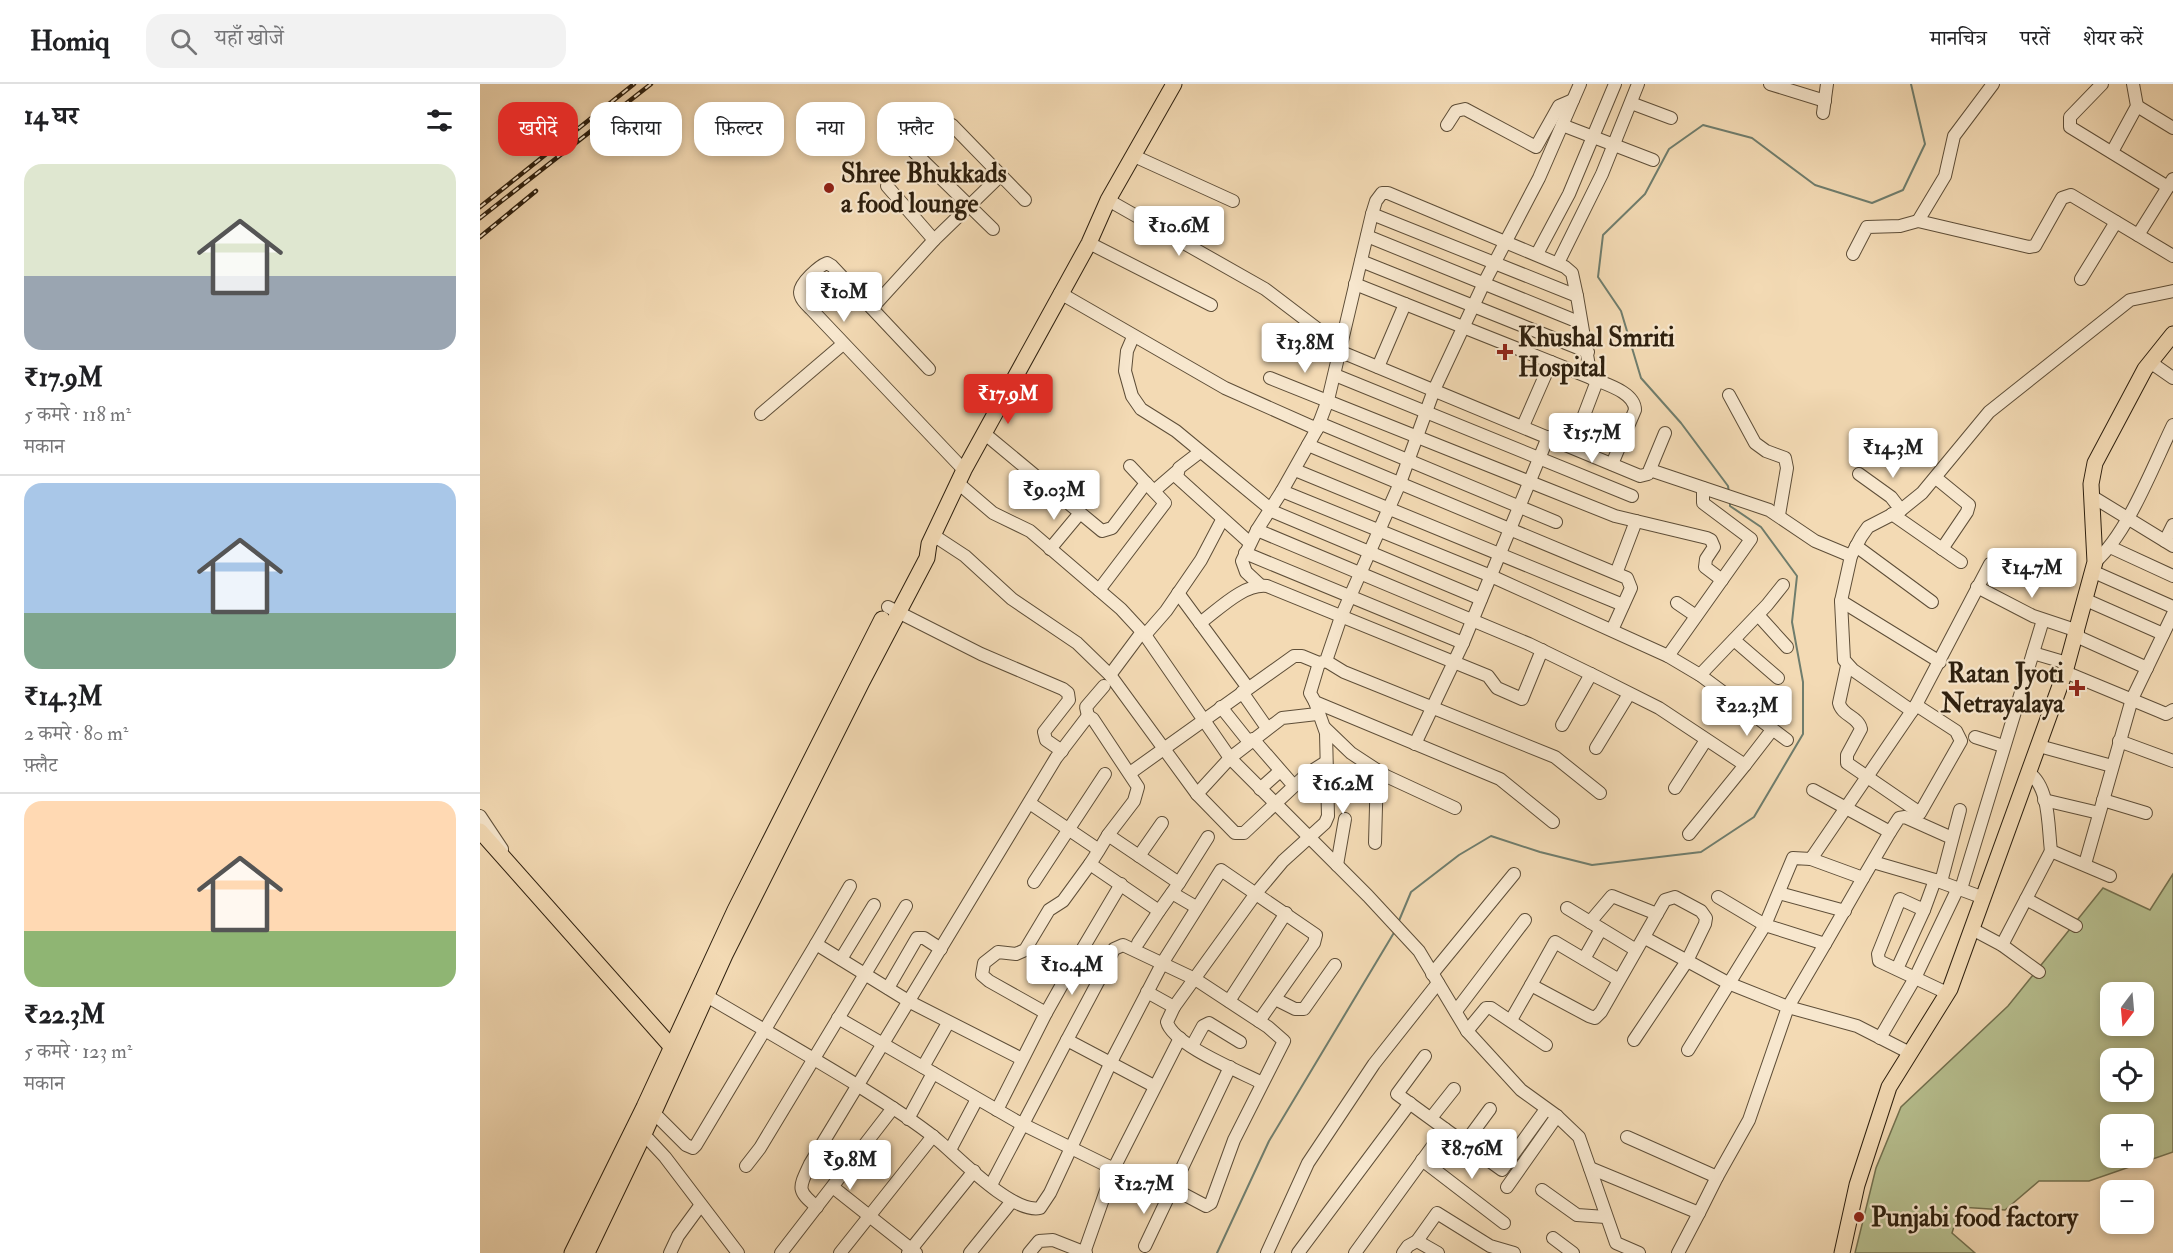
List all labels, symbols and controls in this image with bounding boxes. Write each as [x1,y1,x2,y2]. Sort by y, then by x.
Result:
search box [146,14,566,68]
text: Homiq [30,24,110,59]
text: यहाँ खोजें [215,24,284,52]
icon: search [167,25,200,58]
text: मानचित्र [1930,25,1987,52]
text: परतें [2020,25,2050,52]
text: शेयर करें [2083,25,2143,52]
text: 14 घर [24,100,79,132]
chip: खरीदें [498,102,578,156]
chip: किराया [590,102,682,156]
chip: फ़िल्टर [694,102,784,156]
chip: नया [796,102,865,156]
chip: फ़्लैट [877,102,954,156]
icon: filters [423,104,456,137]
place label: Shree Bhukkads a food lounge [841,158,1007,221]
marker: Shree Bhukkads a food lounge [822,181,836,195]
icon: home [186,203,294,311]
pin: ₹10.6M [1130,206,1228,257]
text: ₹10.6M [1148,213,1210,238]
pin: ₹10M [808,272,880,323]
text: ₹10M [820,279,868,304]
place label: Khushal Smriti Hospital [1518,322,1675,385]
pin: ₹13.8M [1256,323,1354,374]
text: ₹13.8M [1276,330,1334,355]
marker: Khushal Smriti Hospital [1496,343,1514,361]
text: ₹17.9M [24,362,103,394]
pin: ₹17.9M [959,374,1057,425]
text: ₹17.9M [978,381,1038,406]
text: 5 कमरे · 118 m² [24,402,131,427]
pin: ₹15.7M [1543,413,1641,464]
text: ₹15.7M [1563,420,1621,445]
pin: ₹14.3M [1844,428,1942,479]
text: मकान [24,434,65,459]
text: ₹14.3M [1863,435,1923,460]
pin: ₹9.03M [1005,470,1103,521]
text: ₹9.03M [1023,477,1085,502]
icon: home [186,522,294,630]
pin: ₹14.7M [1983,548,2081,599]
text: ₹14.7M [2001,555,2063,580]
place label: Ratan Jyoti Netrayalaya [1940,658,2065,721]
marker: Ratan Jyoti Netrayalaya [2068,679,2086,697]
text: ₹14.3M [24,681,103,713]
pin: ₹22.3M [1698,686,1796,737]
text: ₹22.3M [1716,693,1778,718]
text: 2 कमरे · 80 m² [24,721,129,746]
text: फ़्लैट [24,753,57,778]
pin: ₹16.2M [1294,764,1392,815]
text: ₹16.2M [1312,771,1374,796]
icon: home [186,840,294,948]
pin: ₹10.4M [1023,945,1121,996]
text: ₹10.4M [1041,952,1103,977]
north arrow [2100,982,2154,1036]
map controls [2100,982,2154,1234]
text: ₹22.3M [24,999,105,1031]
text: 5 कमरे · 123 m² [24,1039,132,1064]
button: locate [2100,1048,2154,1102]
text: मकान [24,1071,65,1096]
button: + [2100,1114,2154,1168]
pin: ₹8.76M [1423,1129,1521,1180]
text: ₹8.76M [1441,1136,1503,1161]
pin: ₹9.8M [808,1140,892,1191]
text: ₹9.8M [823,1147,877,1172]
pin: ₹12.7M [1095,1164,1193,1215]
text: ₹12.7M [1114,1171,1174,1196]
button: − [2100,1180,2154,1234]
place label: Punjabi food factory [1871,1202,2079,1235]
marker: Punjabi food factory [1852,1210,1866,1224]

